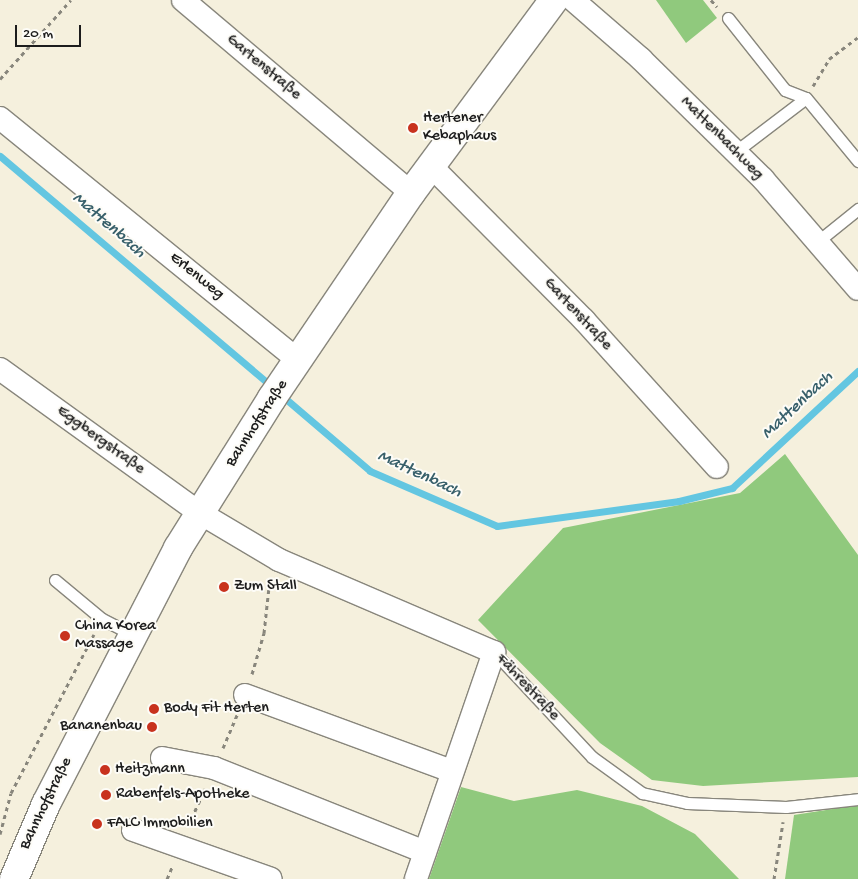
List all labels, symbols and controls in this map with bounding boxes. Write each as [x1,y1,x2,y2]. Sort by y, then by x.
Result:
scale bar [18,15,84,47]
text: 20 m [23,25,53,43]
street label: Gartenstraße [222,31,304,105]
street label: Mattenbachweg [675,93,767,185]
place label: Hertener Kebaphaus [423,109,496,147]
marker: Hertener Kebaphaus [407,122,419,134]
water label: Mattenbach [67,188,149,264]
street label: Erlenweg [165,249,227,305]
street label: Gartenstraße [539,275,615,355]
water label: Mattenbach [758,367,838,445]
street label: Bahnhofstraße [223,377,293,471]
street label: Eggbergstraße [52,402,148,480]
water label: Mattenbach [374,446,464,504]
place label: Zum Stall [234,577,297,597]
marker: Zum Stall [218,581,230,593]
place label: China Korea Massage [75,617,156,655]
marker: China Korea Massage [59,630,71,642]
street label: Fährestraße [491,651,563,725]
place label: Body Fit Herten [164,699,269,719]
marker: Body Fit Herten [148,703,160,715]
place label: Bananenbau [60,717,142,737]
marker: Bananenbau [146,721,158,733]
street label: Bahnhofstraße [16,755,78,853]
place label: Heitzmann [115,760,185,780]
marker: Heitzmann [99,764,111,776]
place label: Rabenfels-Apotheke [116,785,250,805]
marker: Rabenfels-Apotheke [100,789,112,801]
place label: FALC Immobilien [107,814,213,834]
marker: FALC Immobilien [91,818,103,830]

